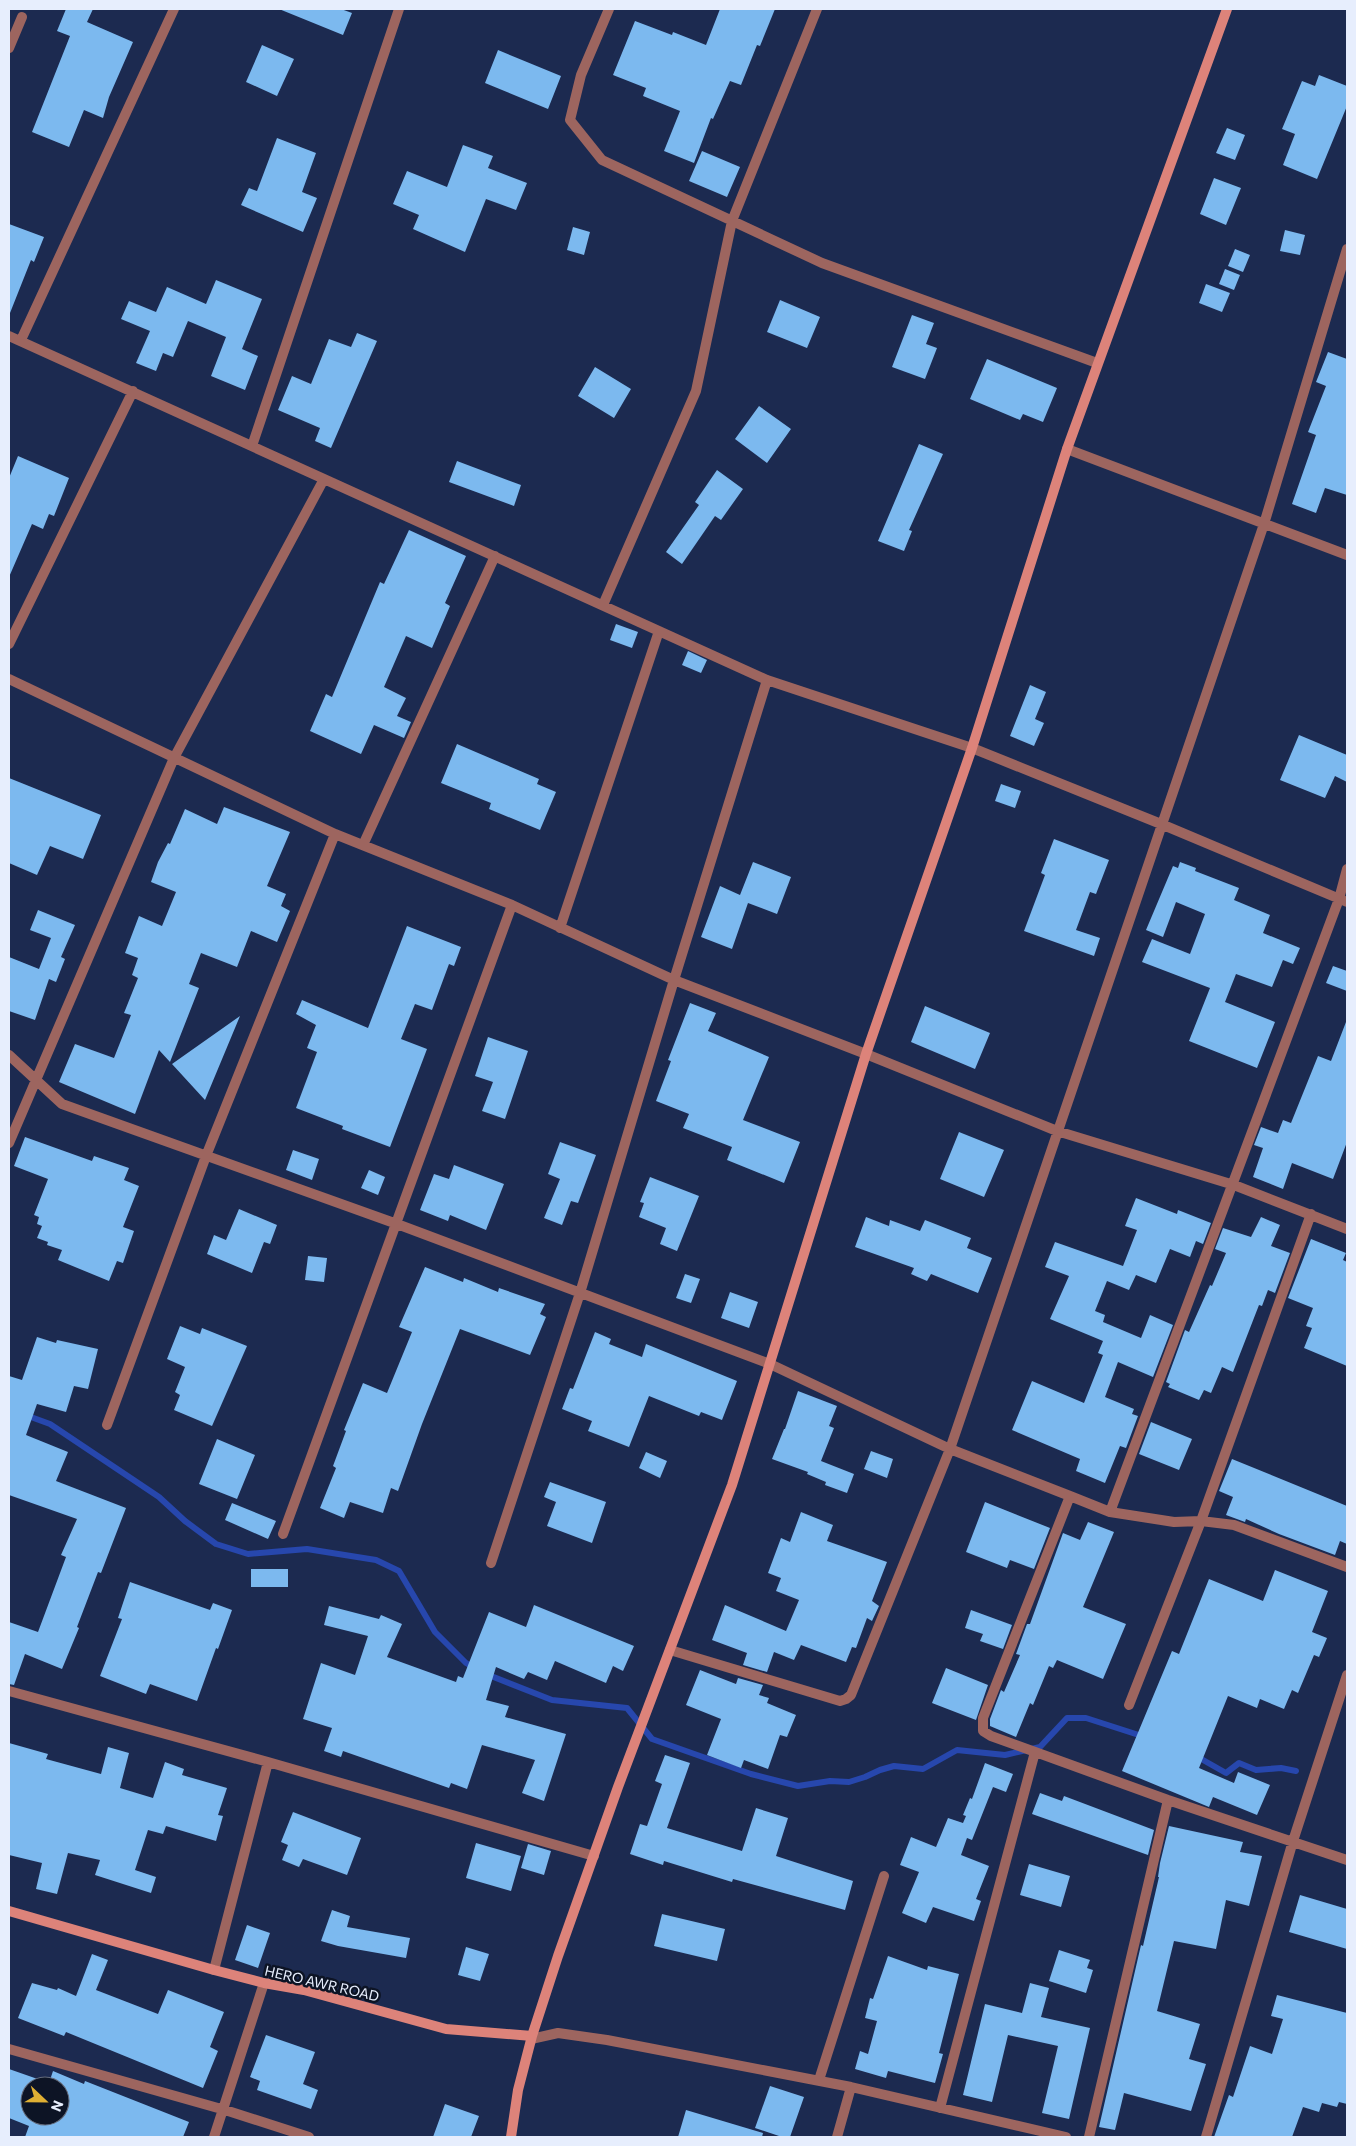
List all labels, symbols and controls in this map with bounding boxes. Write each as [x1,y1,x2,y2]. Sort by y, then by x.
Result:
street label: HERO AWR ROAD [263,1962,381,2004]
north arrow [20,2076,70,2126]
text: N [48,2098,67,2114]

